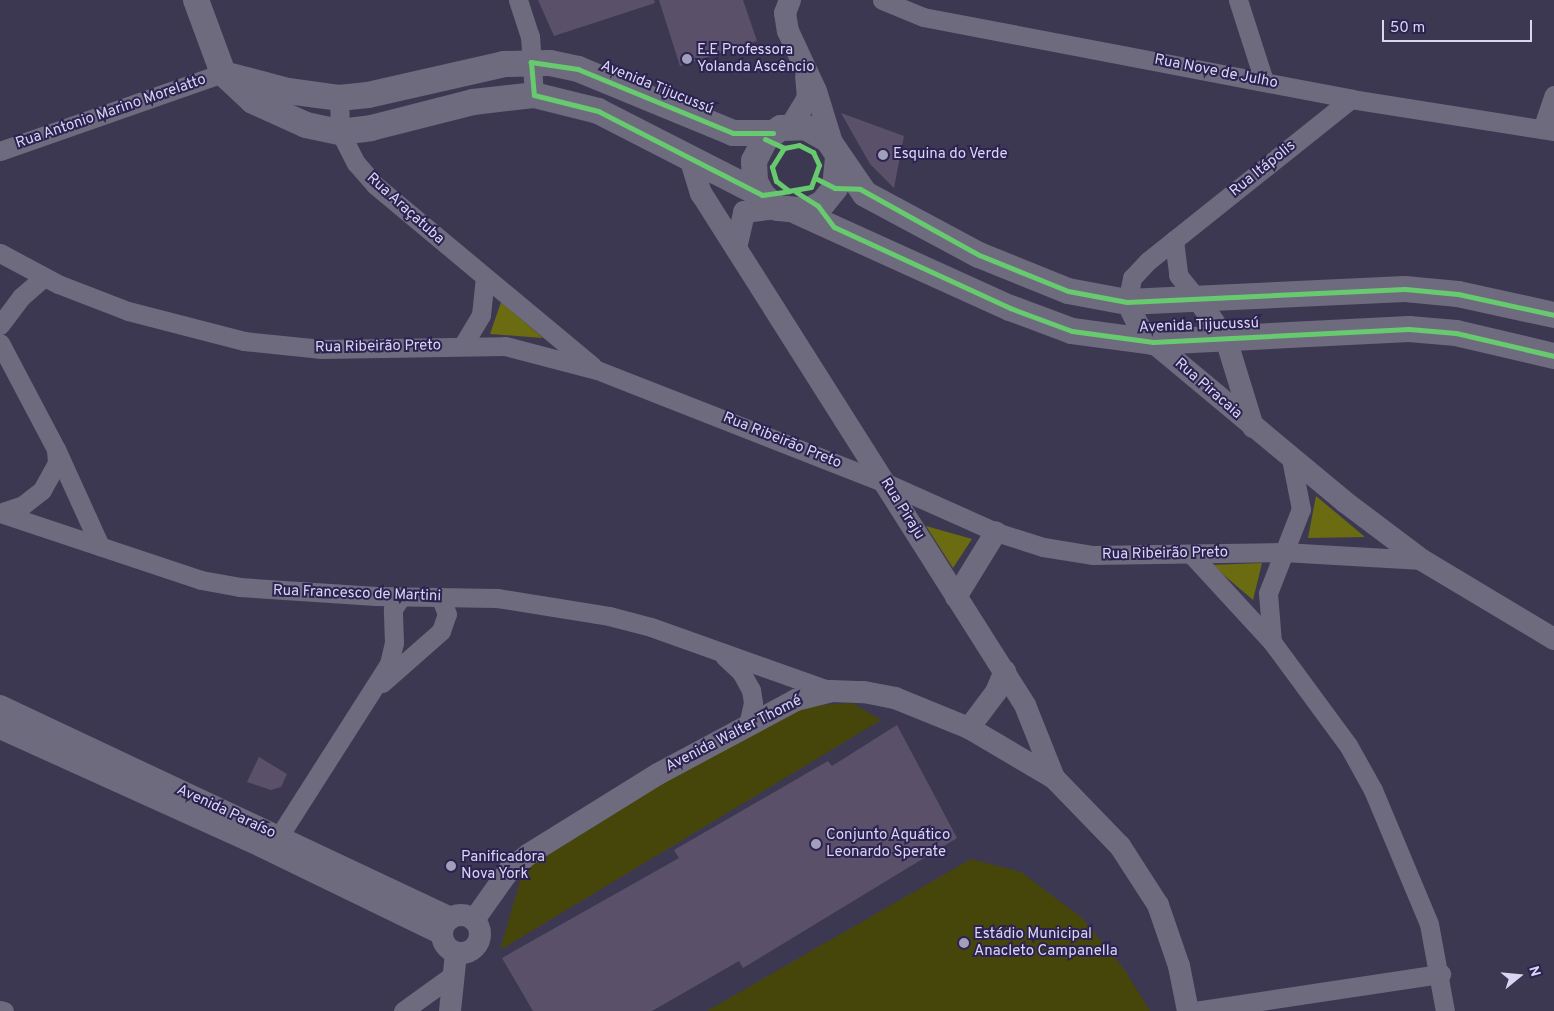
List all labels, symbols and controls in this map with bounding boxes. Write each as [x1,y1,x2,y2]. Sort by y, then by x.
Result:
scale bar [1384,10,1534,42]
text: 50 m [1390,19,1425,38]
place label: E.E Professora Yolanda Ascêncio [697,41,815,76]
street label: Rua Nove de Julho [1153,51,1279,93]
marker: E.E Professora Yolanda Ascêncio [681,53,693,65]
street label: Avenida Tijucussú [598,57,716,119]
street label: Rua Antonio Marino Morelatto [13,71,209,153]
street label: Rua Itápolis [1226,137,1300,201]
place label: Esquina do Verde [893,146,1008,164]
marker: Esquina do Verde [877,149,889,161]
street label: Rua Araçatuba [362,169,448,249]
street label: Avenida Tijucussú [1138,315,1260,337]
street label: Rua Ribeirão Preto [315,337,441,357]
street label: Rua Piracaia [1171,355,1245,423]
street label: Rua Ribeirão Preto [720,409,844,473]
street label: Rua Piraju [876,475,928,543]
street label: Rua Ribeirão Preto [1102,544,1228,564]
street label: Rua Francesco de Martini [273,582,441,606]
street label: Avenida Walter Thomé [663,692,805,776]
street label: Avenida Paraíso [174,781,278,843]
place label: Conjunto Aquático Leonardo Sperate [826,826,951,861]
marker: Conjunto Aquático Leonardo Sperate [810,838,822,850]
place label: Panificadora Nova York [461,848,545,883]
marker: Panificadora Nova York [445,860,457,872]
place label: Estádio Municipal Anacleto Campanella [974,925,1118,960]
marker: Estádio Municipal Anacleto Campanella [958,937,970,949]
north arrow [1494,951,1544,1001]
text: N [1524,964,1543,979]

